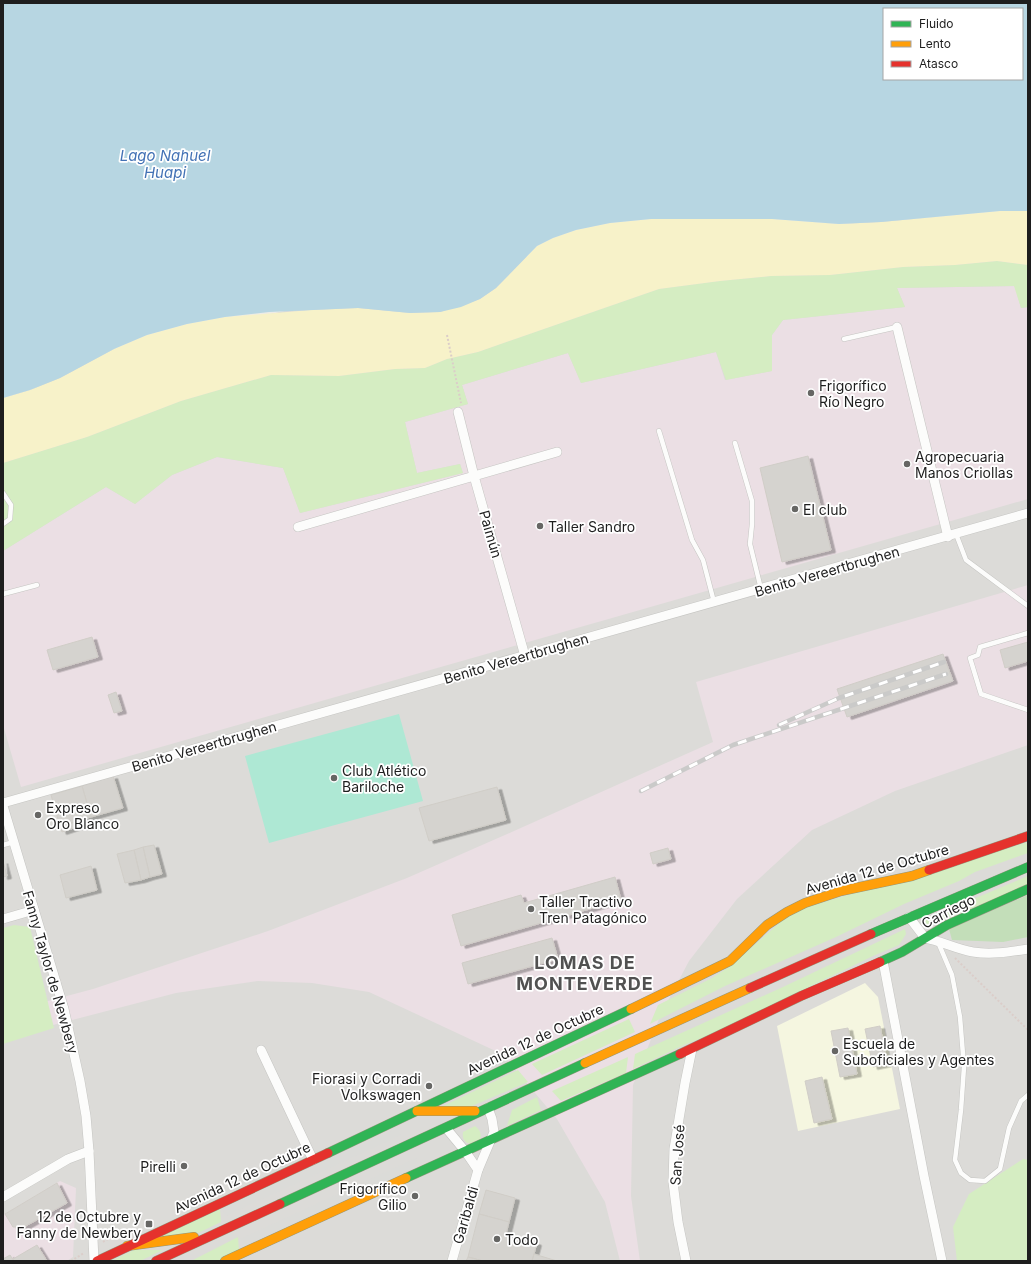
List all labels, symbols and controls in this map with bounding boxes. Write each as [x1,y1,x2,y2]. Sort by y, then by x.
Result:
legend [883,8,1023,80]
text: Fluido [919,16,954,31]
text: Lento [919,36,951,51]
text: Atasco [919,56,958,71]
water label: Lago Nahuel Huapi [120,146,211,182]
place label: Frigorífico Río Negro [819,377,887,410]
marker: Frigorífico Río Negro [806,388,816,398]
place label: Agropecuaria Manos Criollas [915,448,1013,481]
marker: Agropecuaria Manos Criollas [902,459,912,469]
place label: El club [803,501,847,518]
marker: El club [790,504,800,514]
street label: Paimún [476,508,506,560]
place label: Taller Sandro [548,518,635,535]
marker: Taller Sandro [535,521,545,531]
street label: Benito Vereertbrughen [753,542,901,600]
street label: Benito Vereertbrughen [442,629,590,687]
street label: Benito Vereertbrughen [130,717,278,775]
place label: Club Atlético Bariloche [342,762,426,795]
marker: Club Atlético Bariloche [329,773,339,783]
place label: Expreso Oro Blanco [46,799,119,832]
marker: Expreso Oro Blanco [33,810,43,820]
street label: Avenida 12 de Octubre [803,840,951,898]
street label: Fanny Taylor de Newbery [20,888,83,1056]
street label: Carriego [918,890,978,932]
place label: Taller Tractivo Tren Patagónico [539,893,647,926]
marker: Taller Tractivo Tren Patagónico [526,904,536,914]
district label: LOMAS DE MONTEVERDE [516,952,654,994]
street label: Avenida 12 de Octubre [464,1000,606,1078]
place label: Escuela de Suboficiales y Agentes [843,1035,994,1068]
marker: Escuela de Suboficiales y Agentes [830,1046,840,1056]
place label: Fiorasi y Corradi Volkswagen [312,1070,421,1103]
marker: Fiorasi y Corradi Volkswagen [424,1081,434,1091]
street label: San José [666,1124,688,1186]
street label: Avenida 12 de Octubre [171,1138,313,1216]
place label: Pirelli [140,1158,176,1175]
marker: Pirelli [179,1161,189,1171]
place label: Frigorífico Gilio [339,1180,407,1213]
street label: Garibaldi [449,1184,481,1246]
marker: Frigorífico Gilio [410,1191,420,1201]
place label: 12 de Octubre y Fanny de Newbery [16,1208,141,1241]
marker: 12 de Octubre y Fanny de Newbery [144,1219,154,1229]
place label: Todo [505,1231,538,1248]
marker: Todo [492,1234,502,1244]

